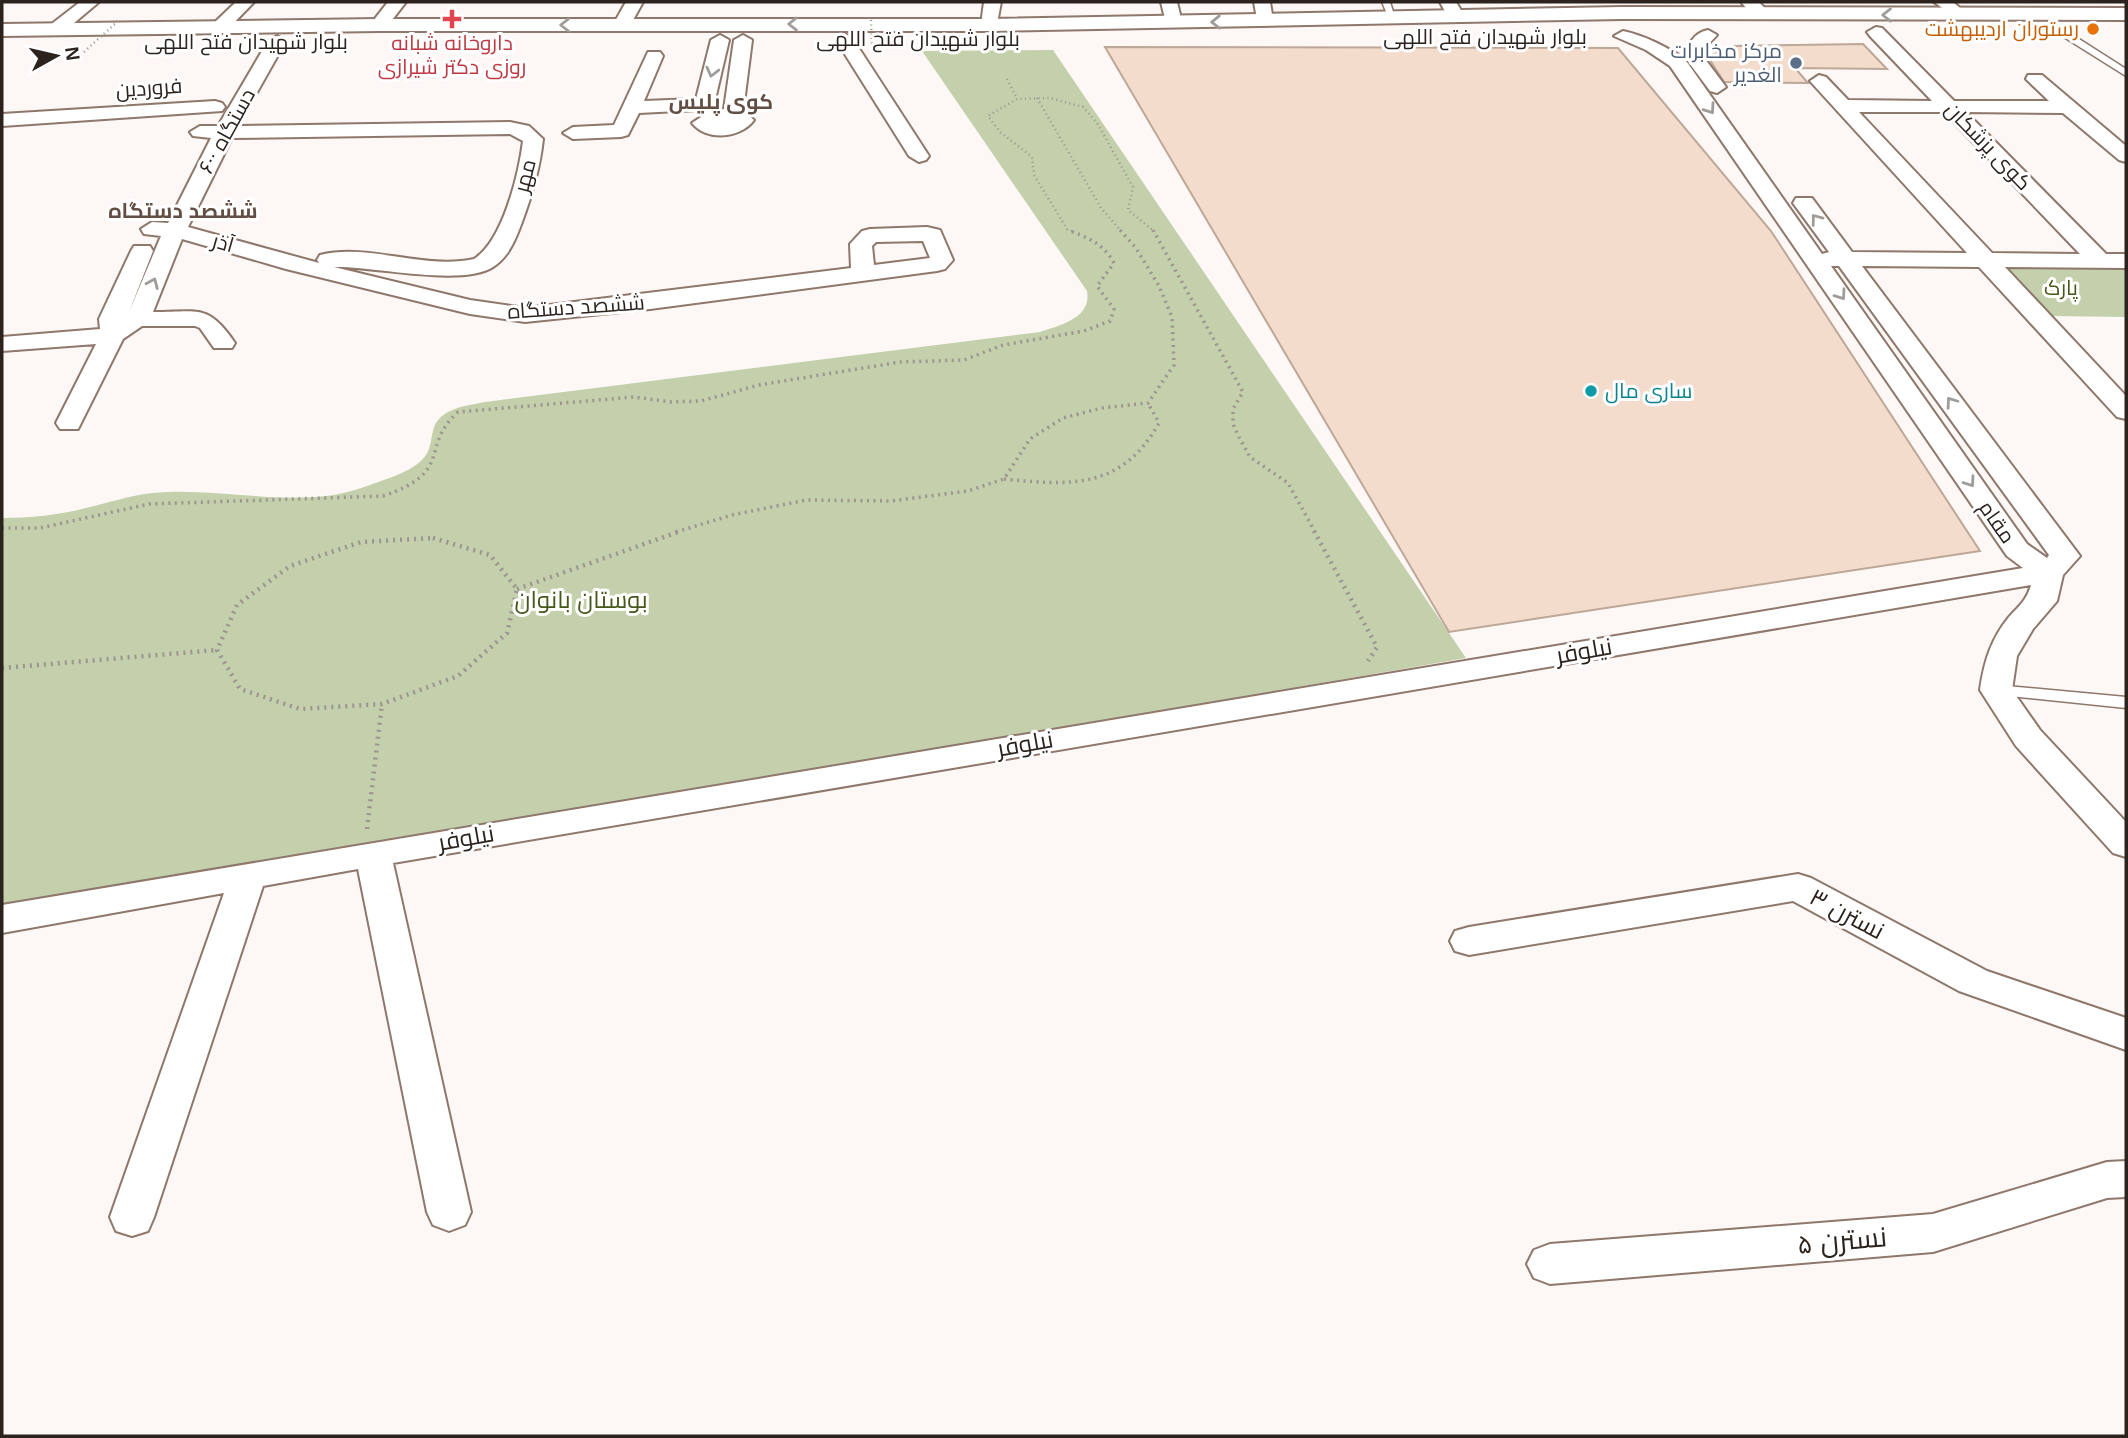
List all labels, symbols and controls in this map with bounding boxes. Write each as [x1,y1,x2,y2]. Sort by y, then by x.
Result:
one-way arrow [1881,7,1891,23]
marker: داروخانه شبانه روزی دکتر شیرازی [444,11,460,27]
one-way arrow [1211,14,1221,30]
one-way arrow [787,16,798,32]
one-way arrow [560,17,570,33]
place label: رستوران اردیبهشت [1925,17,2079,42]
north arrow [21,21,91,91]
marker: رستوران اردیبهشت [2085,21,2101,37]
street label: بلوار شهیدان فتح اللهی [1383,25,1587,51]
street label: بلوار شهیدان فتح اللهی [816,27,1020,53]
street label: بلوار شهیدان فتح اللهی [144,30,348,56]
place label: داروخانه شبانه روزی دکتر شیرازی [378,31,526,80]
place label: مرکز مخابرات الغدیر [1670,39,1782,87]
text: N [61,45,84,62]
marker: مرکز مخابرات الغدیر [1788,55,1804,71]
one-way arrow [706,66,720,78]
street label: فروردین [115,74,183,103]
street label: ۶۰۰ دستگاه [194,84,259,177]
district label: کوی پلیس [669,90,773,117]
street label: کوی پزشکان [1939,97,2036,196]
one-way arrow [1702,101,1714,114]
street label: مهر [509,157,542,197]
district label: ششصد دستگاه [108,199,258,222]
one-way arrow [1812,214,1824,227]
street label: آذر [208,228,237,258]
park label: پارک [2044,276,2078,302]
one-way arrow [145,277,159,290]
one-way arrow [1833,287,1845,300]
street label: ششصد دستگاه [507,290,645,323]
place label: ساری مال [1605,379,1692,404]
marker: ساری مال [1583,383,1599,399]
one-way arrow [1947,397,1960,410]
one-way arrow [1962,474,1974,487]
street label: مقام [1972,496,2020,549]
park label: بوستان بانوان [514,586,648,614]
street label: نیلوفر [1552,632,1614,669]
street label: نیلوفر [993,725,1055,762]
street label: نیلوفر [434,819,496,856]
street label: نسترن ۳ [1805,883,1889,945]
street label: نسترن ۵ [1796,1221,1888,1261]

